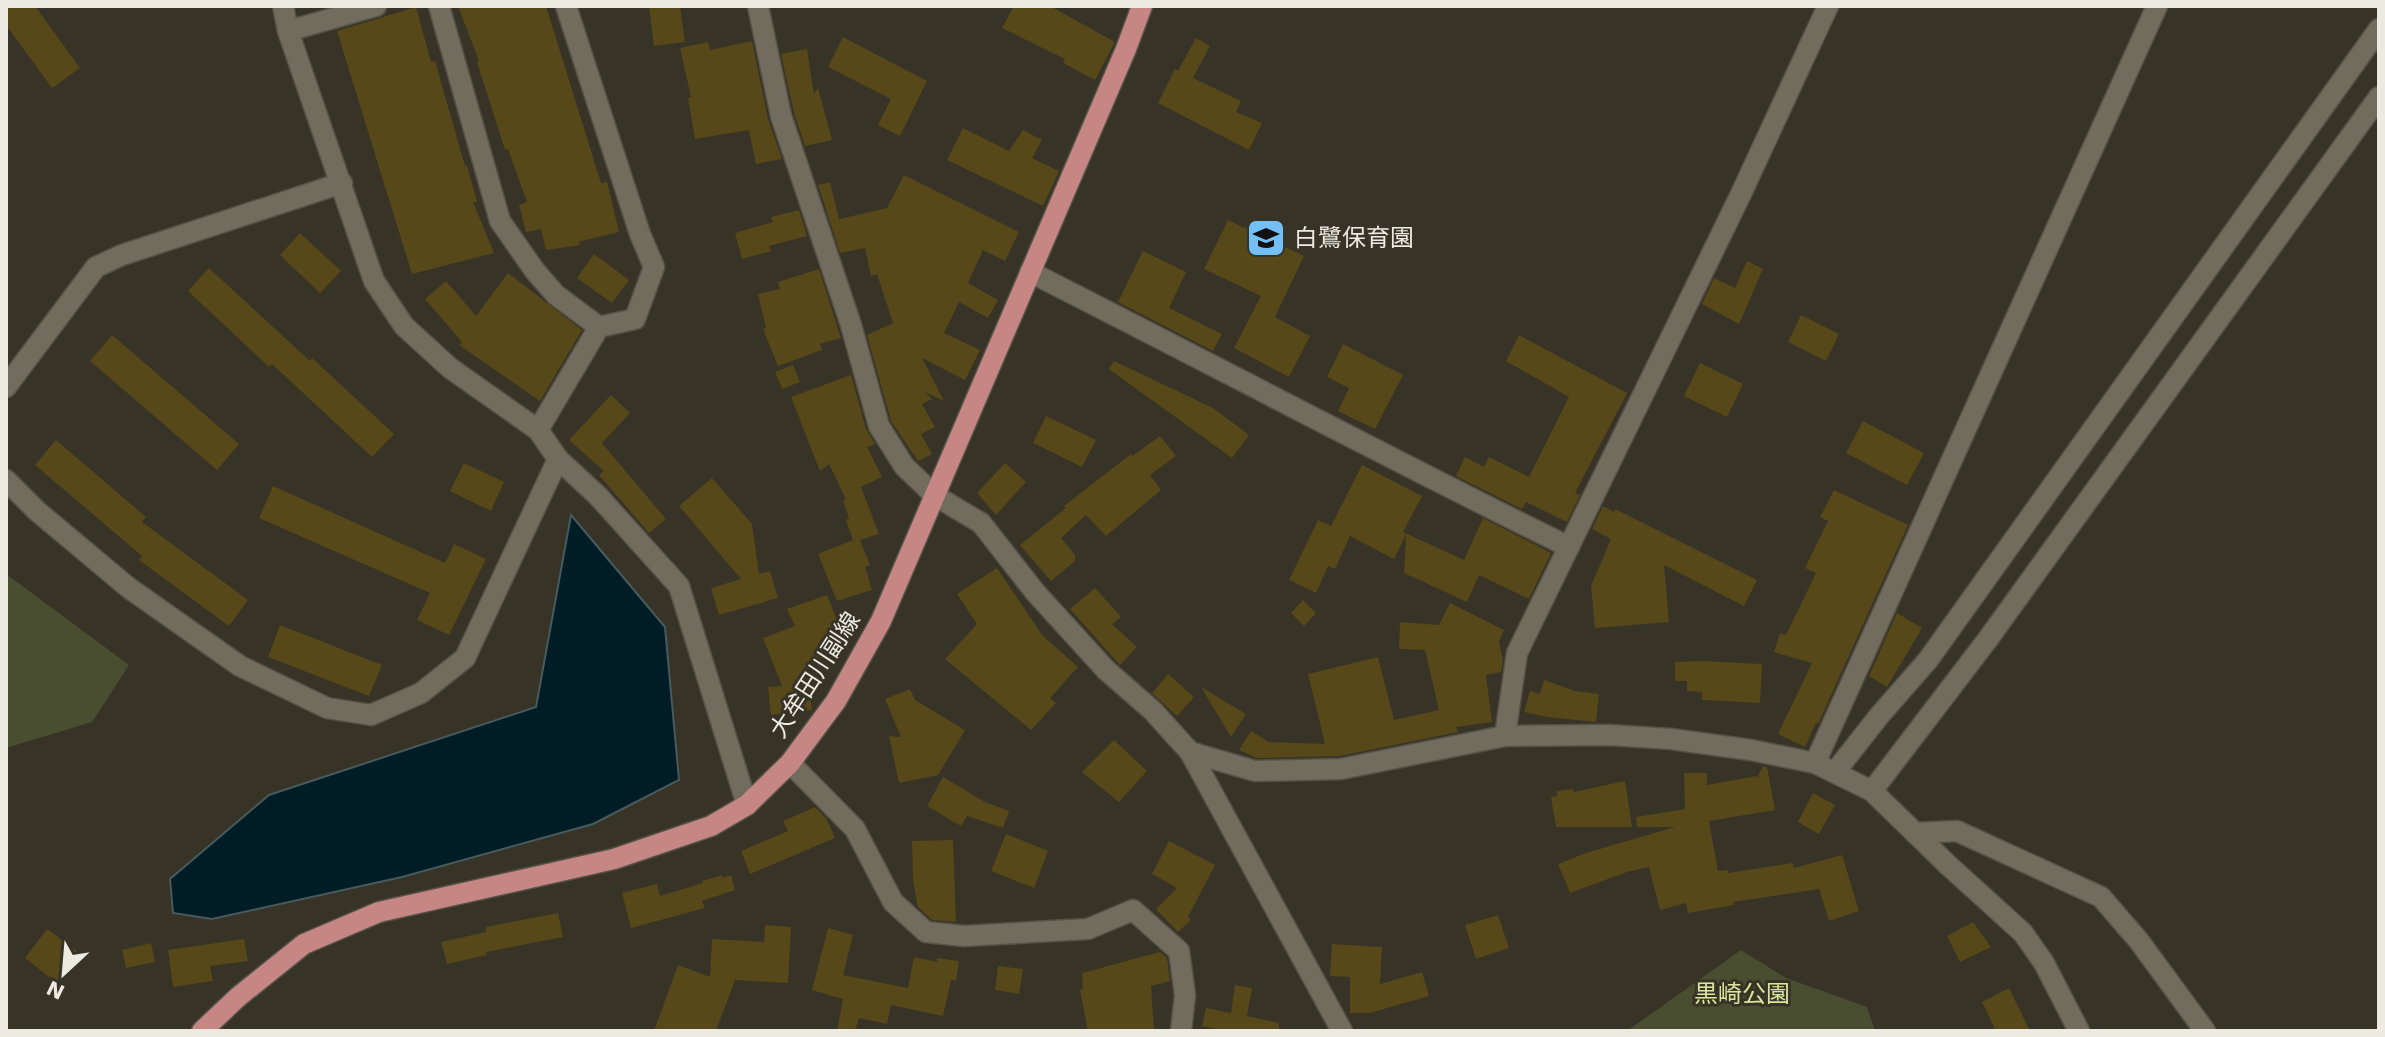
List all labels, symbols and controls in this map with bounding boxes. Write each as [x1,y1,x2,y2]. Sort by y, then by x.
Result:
school or university icon: 白鷺保育園 [1245,217,1287,259]
place label: 白鷺保育園 [1294,224,1414,252]
street label: 大牟田川副線 [764,607,866,743]
north arrow [24,933,104,1013]
text: N [43,976,68,1005]
park label: 黒崎公園 [1694,980,1790,1008]

